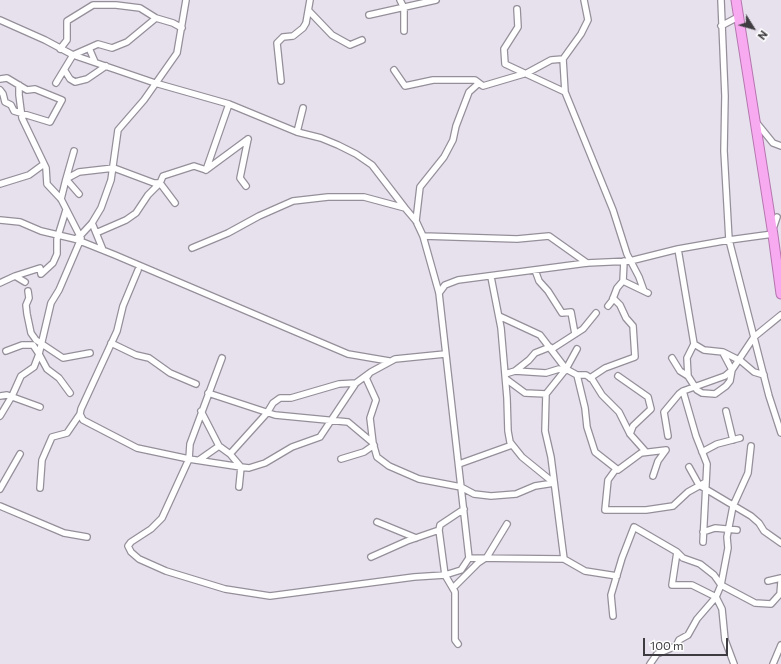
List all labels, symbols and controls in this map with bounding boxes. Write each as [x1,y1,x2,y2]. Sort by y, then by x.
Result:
north arrow [733,8,773,48]
text: N [755,28,771,43]
scale bar [645,630,730,656]
text: 100 m [650,638,684,652]

